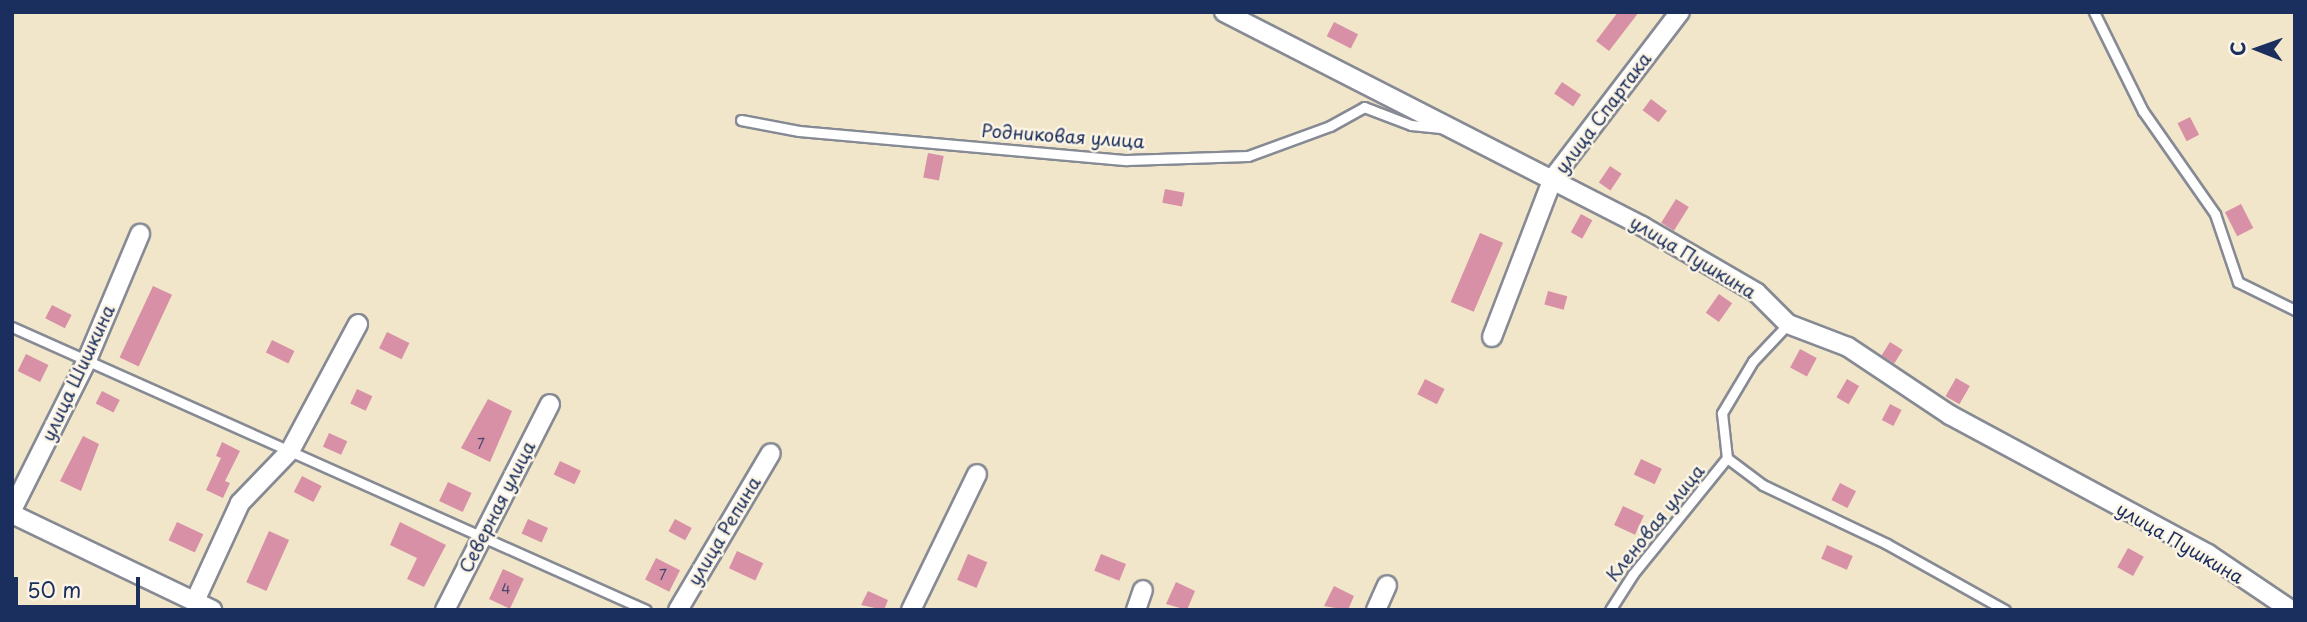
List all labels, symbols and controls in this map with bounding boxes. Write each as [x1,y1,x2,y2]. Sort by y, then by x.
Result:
north arrow [2223,14,2293,84]
text: С [2223,41,2251,56]
street label: улица Спартака [1550,48,1656,178]
street label: Родниковая улица [980,120,1146,152]
street label: улица Пушкина [1626,211,1760,303]
street label: улица Шишкина [37,301,119,445]
house number: 7 [477,436,485,452]
street label: Северная улица [454,437,540,577]
street label: Кленовая улица [1601,460,1709,586]
street label: улица Репина [683,472,765,590]
street label: улица Пушкина [2112,498,2248,588]
scale bar [18,562,144,606]
house number: 7 [659,567,667,583]
text: 50 m [27,573,81,605]
house number: 4 [501,581,511,597]

